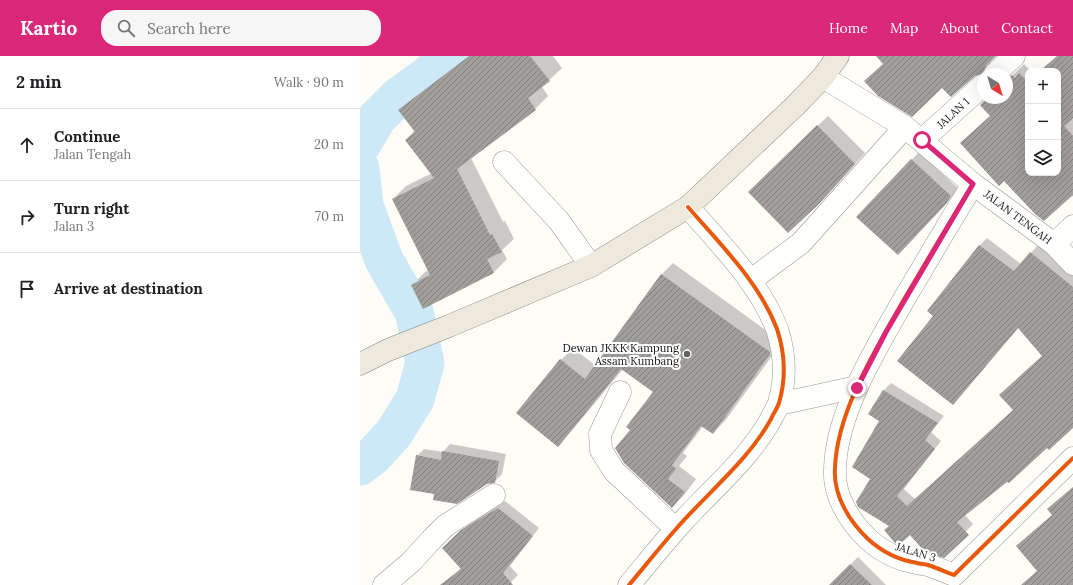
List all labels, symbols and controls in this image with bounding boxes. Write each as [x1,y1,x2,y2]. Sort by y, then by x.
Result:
search box [101,10,381,46]
text: Kartio [20,16,77,40]
icon: search [115,17,137,39]
text: Search here [147,19,231,38]
text: Home [829,19,868,37]
text: Map [890,19,918,37]
text: About [940,19,979,37]
text: Contact [1001,19,1053,37]
north arrow [977,68,1013,104]
map controls [1025,68,1061,176]
button: + [1025,68,1061,104]
text: 2 min [16,71,62,93]
text: Walk · 90 m [274,74,344,91]
street label: JALAN 1 [933,94,972,132]
button: − [1025,104,1061,140]
text: Continue [54,127,120,146]
route start [913,131,931,149]
icon: ahead [16,134,38,156]
text: 20 m [314,136,344,153]
button: layers [1025,140,1061,176]
text: Jalan Tengah [54,146,131,163]
street label: JALAN TENGAH [980,186,1055,247]
text: Turn right [54,199,130,218]
icon: right [16,206,38,228]
text: 70 m [315,208,344,225]
text: Jalan 3 [54,218,94,235]
icon: arrive [16,278,38,300]
text: Arrive at destination [54,279,203,298]
place label: Dewan JKKK Kampung Assam Kumbang [562,341,680,368]
marker: Dewan JKKK Kampung Assam Kumbang [682,349,692,359]
route end [848,379,866,397]
street label: JALAN 3 [893,539,938,565]

